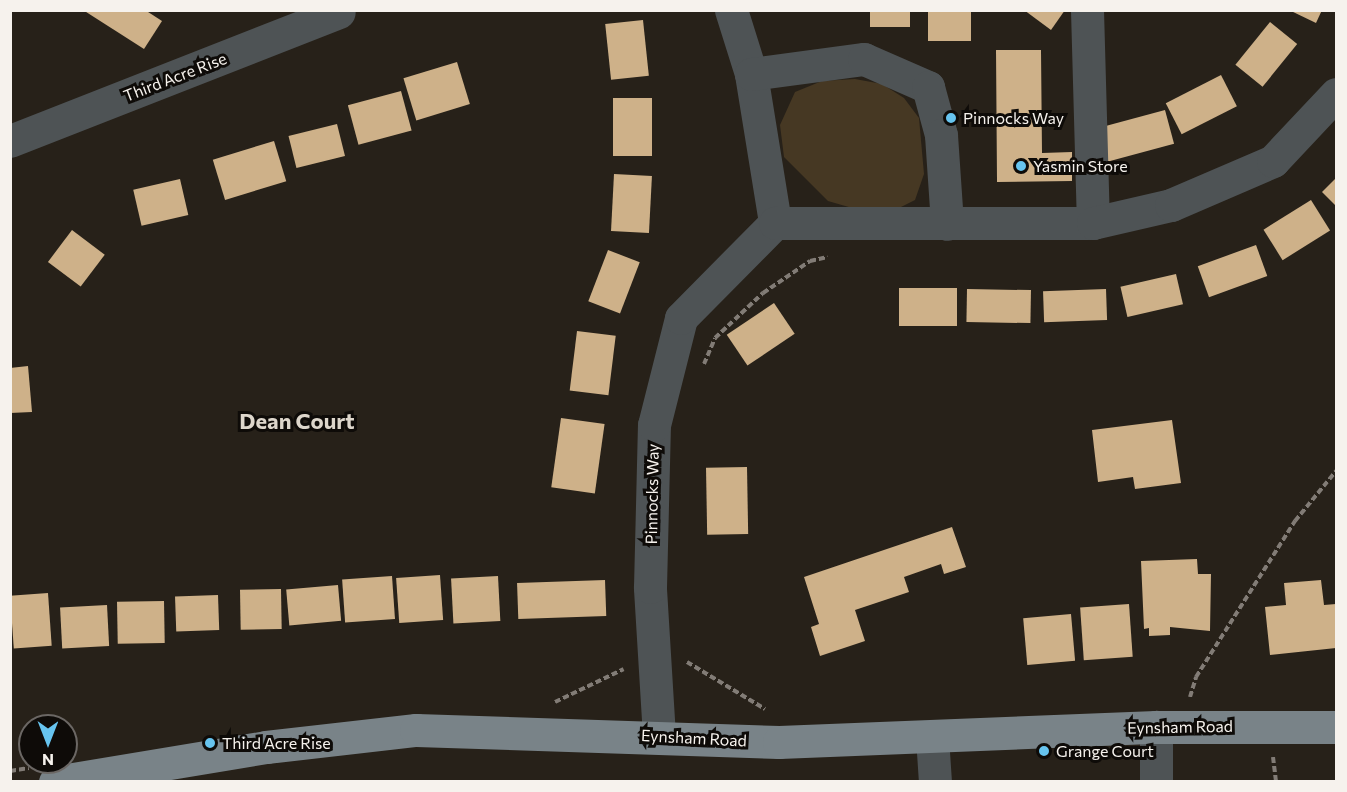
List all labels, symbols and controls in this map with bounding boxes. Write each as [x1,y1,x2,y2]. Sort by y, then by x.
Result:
street label: Third Acre Rise [121,49,229,105]
place label: Pinnocks Way [963,108,1064,128]
marker: Pinnocks Way [944,111,958,125]
place label: Yasmin Store [1033,156,1128,176]
marker: Yasmin Store [1014,159,1028,173]
district label: Dean Court [239,408,355,434]
street label: Pinnocks Way [642,443,662,545]
north arrow [18,714,78,774]
street label: Eynsham Road [1127,716,1233,738]
street label: Eynsham Road [641,726,747,750]
place label: Third Acre Rise [222,733,331,753]
marker: Third Acre Rise [203,736,217,750]
place label: Grange Court [1056,741,1154,761]
marker: Grange Court [1037,744,1051,758]
text: N [42,751,54,770]

